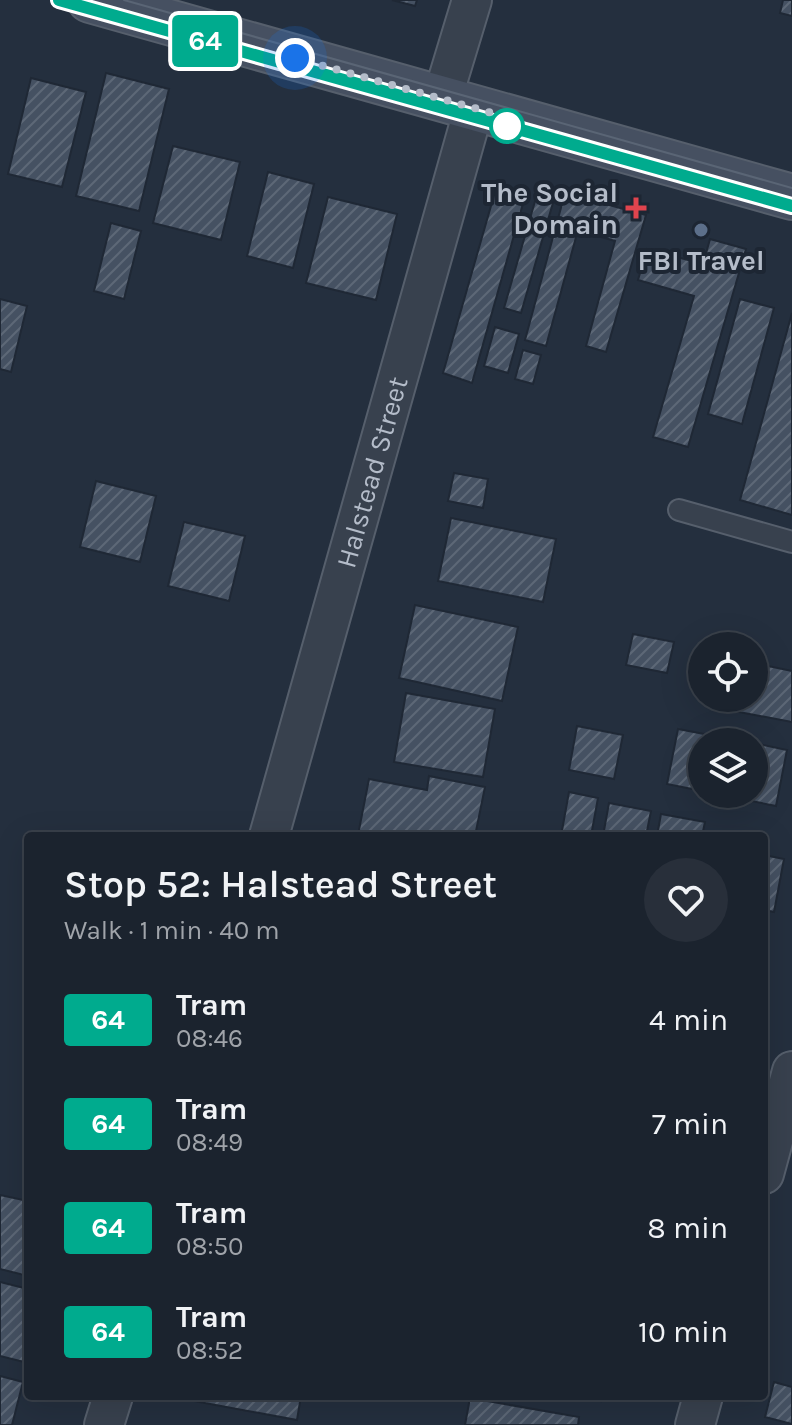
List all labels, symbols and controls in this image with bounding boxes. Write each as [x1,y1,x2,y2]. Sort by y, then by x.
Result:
line badge: 64 [169,15,241,67]
text: 64 [188,24,222,57]
your location [275,38,315,78]
unlabelled marker [490,109,524,143]
place label: The Social Domain [481,176,618,241]
marker: The Social Domain [625,197,647,219]
marker: FBI Travel [692,221,710,239]
place label: FBI Travel [638,244,764,277]
street label: Halstead Street [329,373,414,572]
map controls [688,632,768,808]
button: locate [688,632,768,712]
button: layers [688,728,768,808]
button: heart [644,858,728,942]
text: Stop 52: Halstead Street [64,862,497,907]
text: Walk · 1 min · 40 m [64,915,280,946]
text: Tram [176,987,247,1023]
text: 4 min [649,1002,728,1038]
text: 64 [91,1003,125,1036]
text: 08:46 [176,1023,243,1054]
text: Tram [176,1091,247,1127]
text: 7 min [652,1106,728,1142]
text: 64 [91,1107,125,1140]
text: 08:49 [176,1127,243,1158]
text: Tram [176,1195,247,1231]
text: 8 min [647,1210,728,1246]
text: 64 [91,1211,125,1244]
text: 08:50 [176,1231,244,1262]
text: Tram [176,1299,247,1335]
text: 10 min [638,1314,728,1350]
text: 64 [91,1315,125,1348]
text: 08:52 [176,1335,243,1366]

